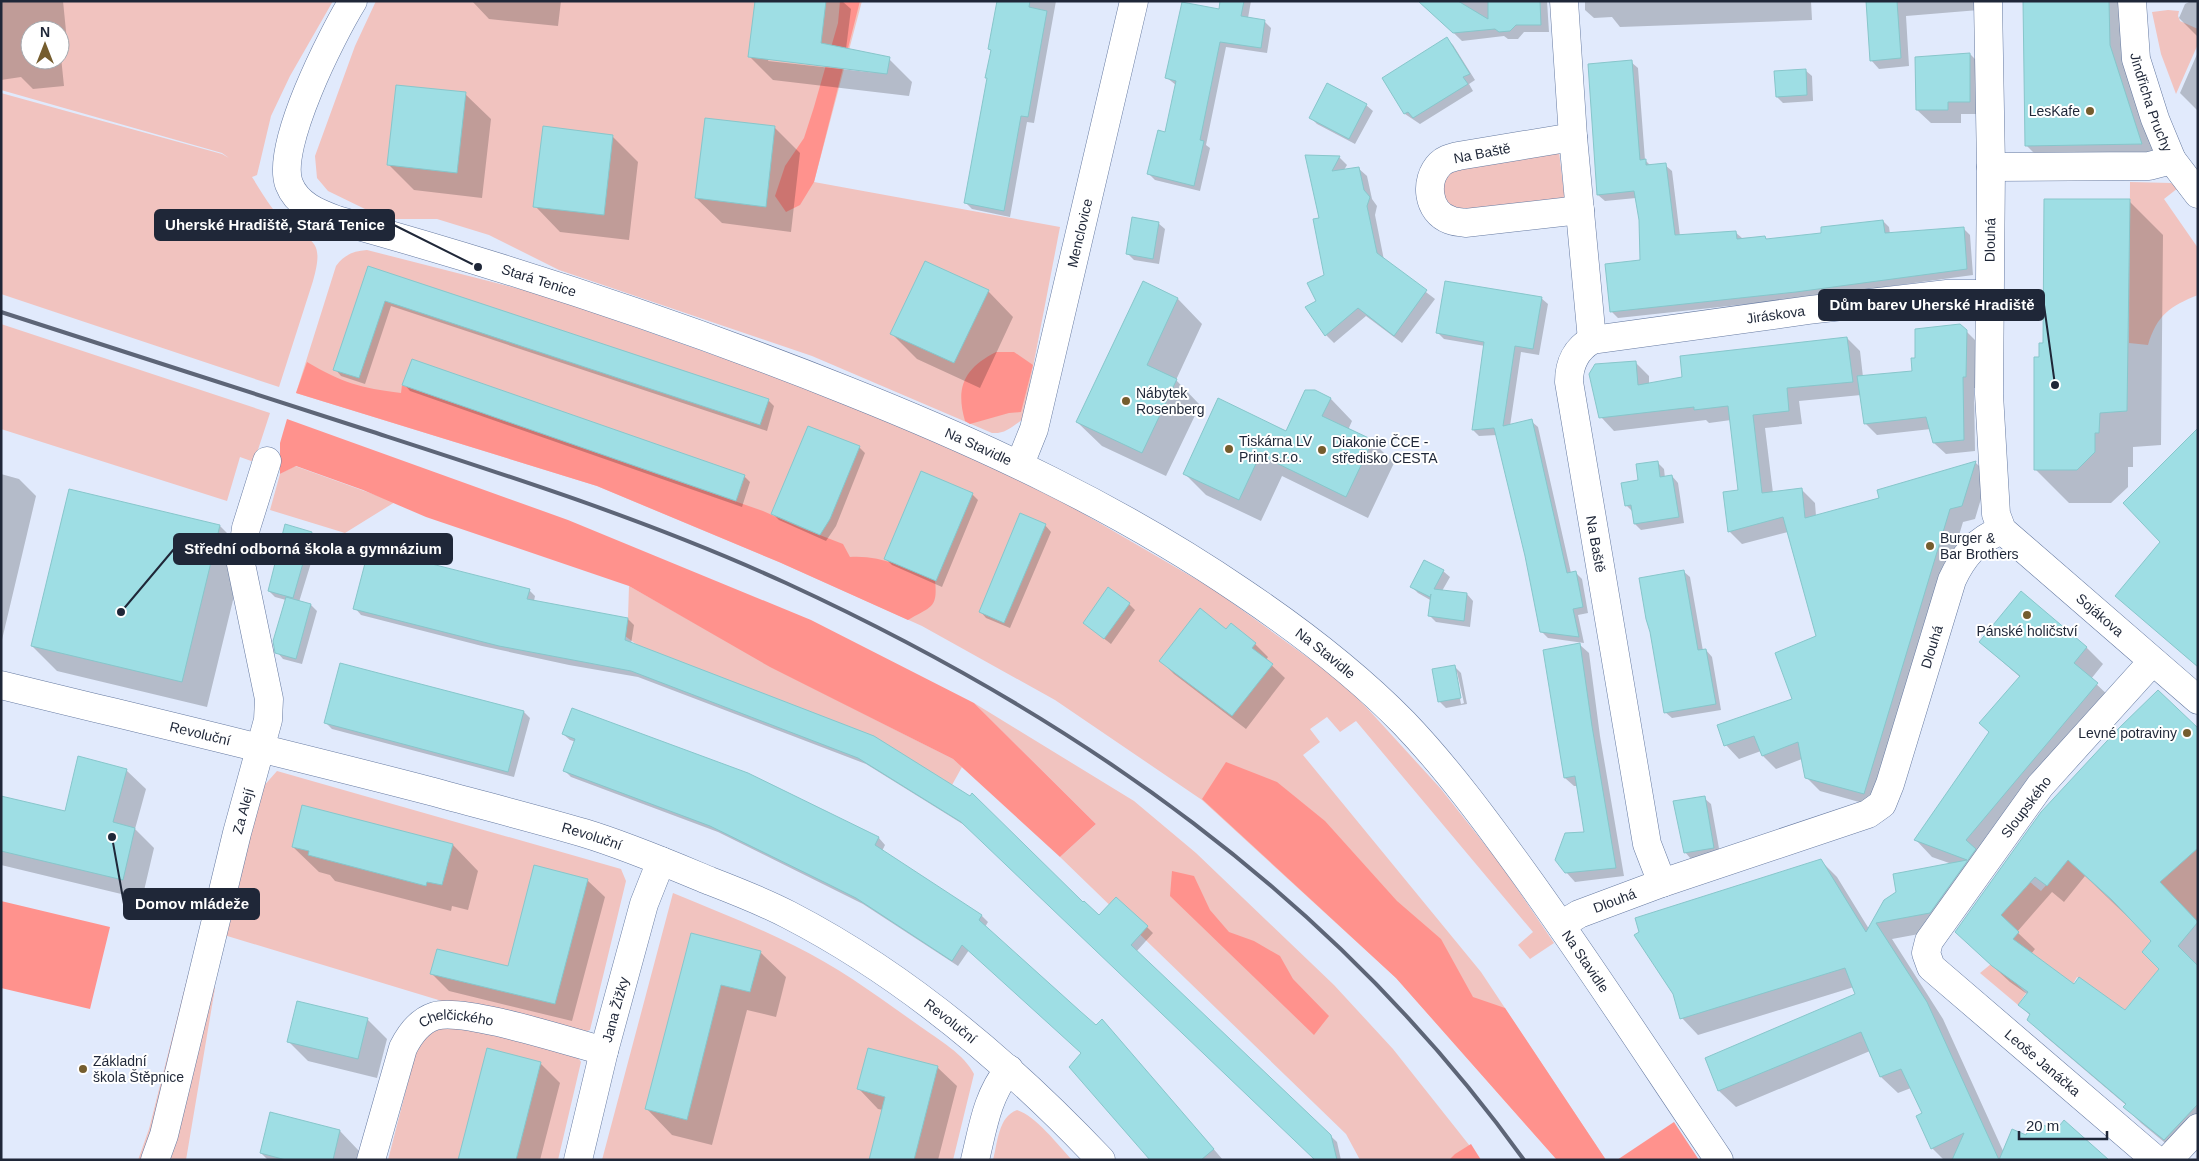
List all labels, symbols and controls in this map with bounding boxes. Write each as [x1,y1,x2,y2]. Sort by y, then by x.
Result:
north arrow [20,20,70,70]
text: N [40,24,50,40]
street label: Jindřicha Pruchy [2128,53,2176,154]
place label: LesKafe [2029,103,2080,119]
marker: LesKafe [2084,105,2096,117]
street label: Na Baště [1452,140,1512,166]
street label: Menclovice [1064,197,1096,269]
callout: Uherské Hradiště, Stará Tenice [155,210,394,240]
text: Uherské Hradiště, Stará Tenice [165,216,385,233]
street label: Dlouhá [1982,217,1998,262]
street label: Stará Tenice [500,261,579,300]
callout: Dům barev Uherské Hradiště [1819,290,2044,320]
text: Dům barev Uherské Hradiště [1829,296,2035,313]
street label: Jiráskova [1745,303,1806,327]
place label: Nábytek Rosenberg [1136,385,1205,417]
marker: Nábytek Rosenberg [1120,395,1132,407]
street label: Na Stavidle [943,424,1015,469]
place label: Tiskárna LV Print s.r.o. [1239,433,1313,465]
place label: Diakonie ČCE - středisko CESTA [1332,434,1438,466]
marker: Tiskárna LV Print s.r.o. [1223,443,1235,455]
marker: Diakonie ČCE - středisko CESTA [1316,444,1328,456]
street label: Na Baště [1583,514,1609,574]
place label: Burger & Bar Brothers [1940,530,2019,562]
callout: Střední odborná škola a gymnázium [174,534,452,564]
text: Střední odborná škola a gymnázium [184,540,442,557]
marker: Burger & Bar Brothers [1924,540,1936,552]
street label: Sojákova [2073,590,2127,640]
marker: Pánské holičství [2021,609,2033,621]
street label: Dlouhá [1918,623,1946,670]
place label: Pánské holičství [1976,623,2078,639]
street label: Na Stavidle [1293,625,1359,682]
street label: Revoluční [168,718,232,749]
place label: Levné potraviny [2078,725,2177,741]
marker: Levné potraviny [2181,727,2193,739]
street label: Sloupského [1998,773,2055,841]
street label: Za Alejí [229,786,257,836]
street label: Revoluční [560,819,624,853]
street label: Dlouhá [1591,885,1638,916]
callout: Domov mládeže [124,889,259,919]
text: Domov mládeže [135,895,249,912]
street label: Na Stavidle [1559,927,1612,996]
street label: Jana Žižky [599,975,632,1044]
street label: Revoluční [921,995,980,1047]
street label: Chelčického [415,1006,495,1031]
street label: Leoše Janáčka [2002,1026,2084,1100]
place label: Základní škola Štěpnice [93,1053,184,1085]
marker: Základní škola Štěpnice [77,1063,89,1075]
scale bar [2019,1108,2106,1140]
text: 20 m [2026,1117,2059,1134]

